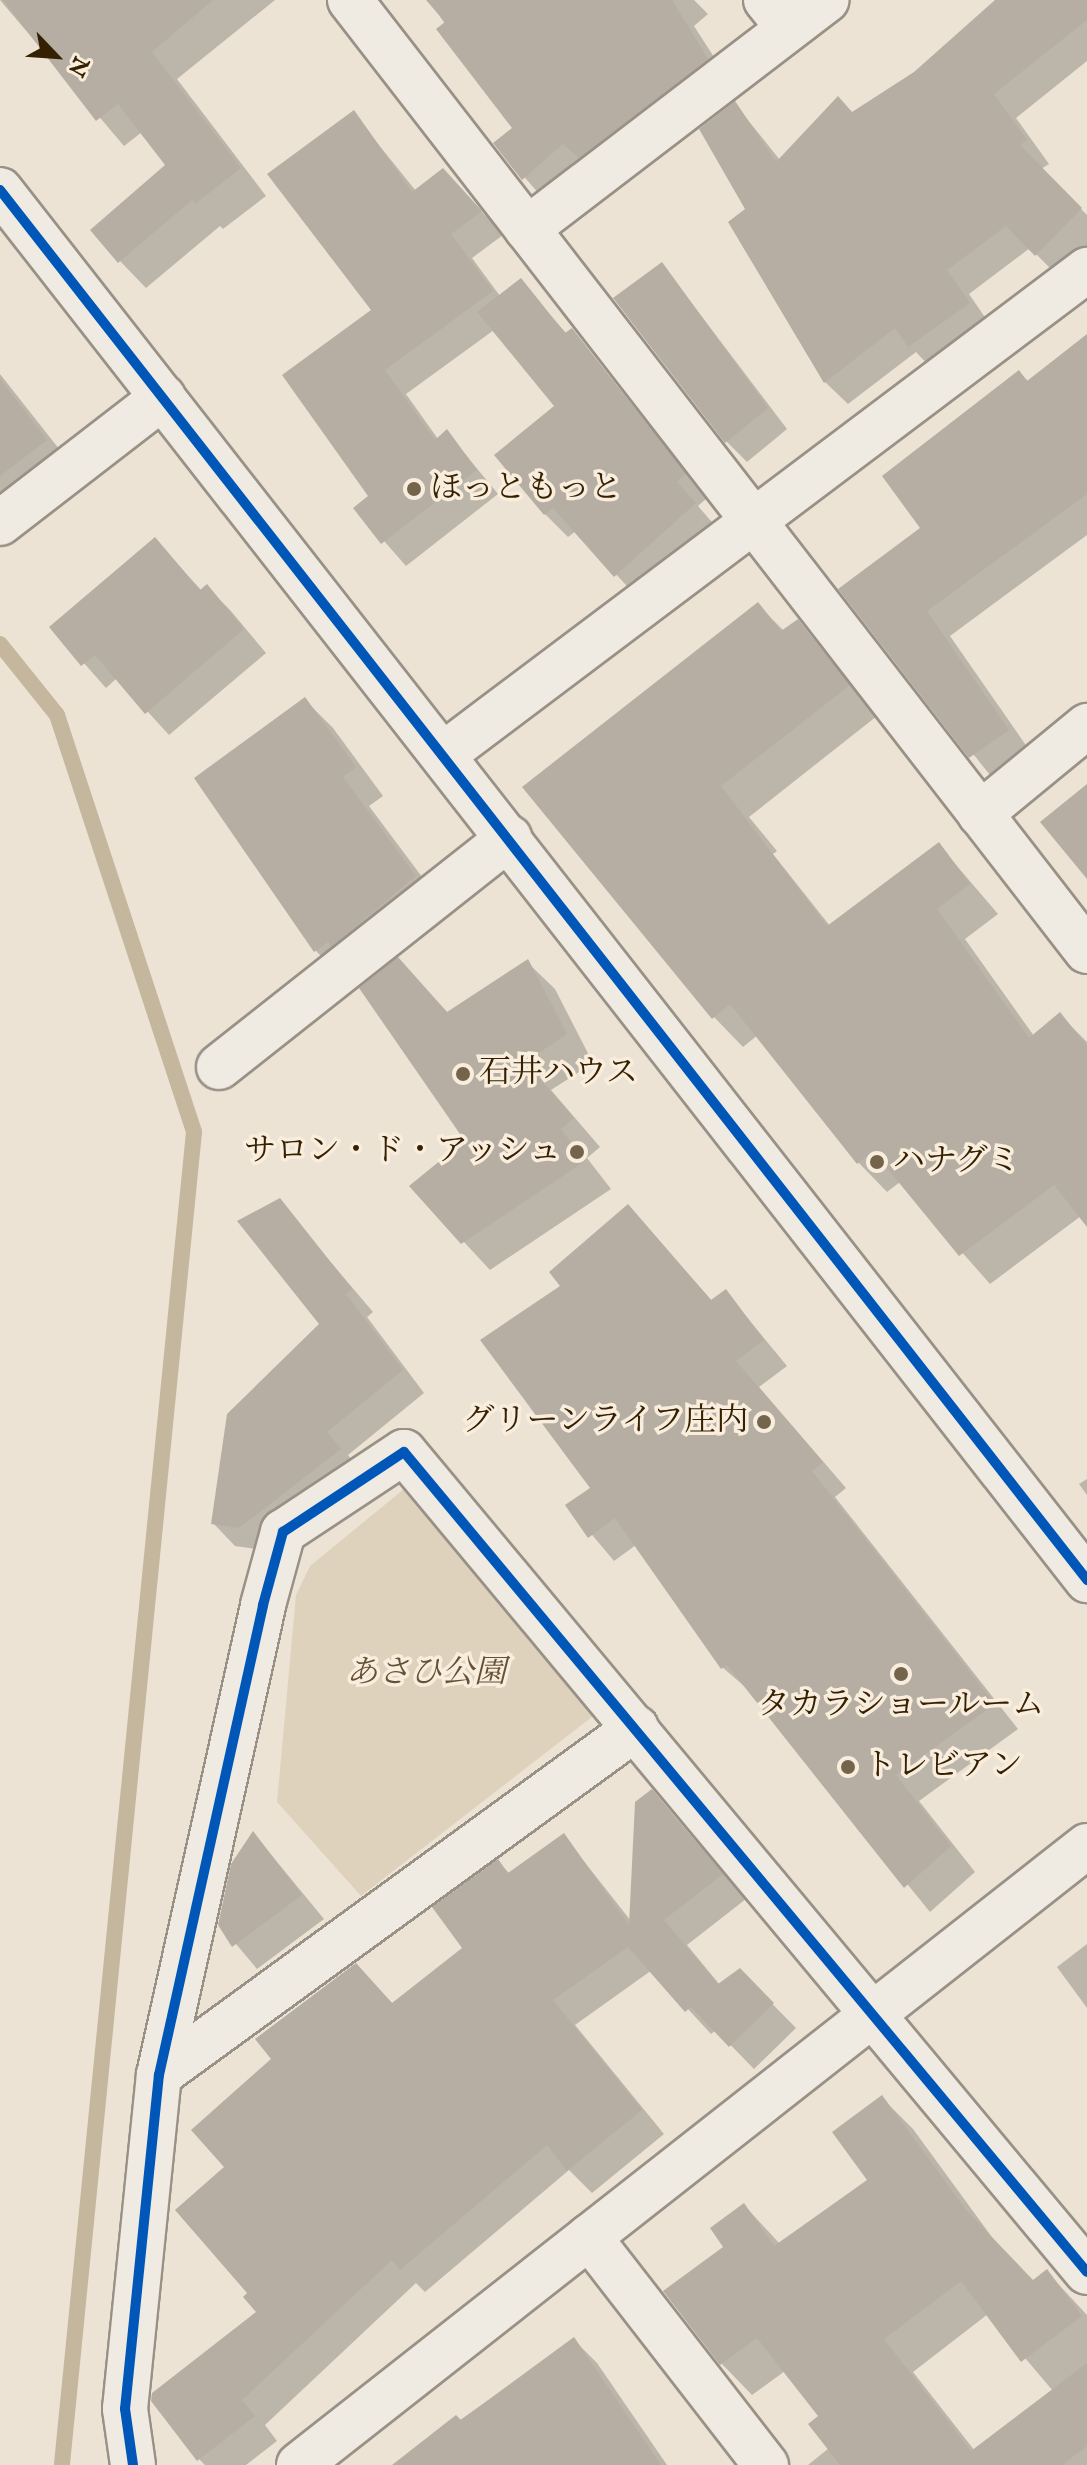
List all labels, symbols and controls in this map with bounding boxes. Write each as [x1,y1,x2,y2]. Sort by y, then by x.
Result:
north arrow [16,16,96,96]
text: N [61,52,94,81]
place label: ほっともっと [430,470,622,508]
marker: ほっともっと [405,480,423,498]
place label: 石井ハウス [479,1055,639,1093]
marker: 石井ハウス [454,1065,472,1083]
place label: サロン・ド・アッシュ [241,1133,561,1171]
marker: サロン・ド・アッシュ [568,1143,586,1161]
place label: ハナグミ [893,1143,1021,1181]
marker: ハナグミ [868,1153,886,1171]
place label: グリーンライフ庄内 [460,1403,748,1441]
marker: グリーンライフ庄内 [755,1413,773,1431]
park label: あさひ公園 [346,1655,506,1693]
marker: タカラショールーム [892,1665,910,1683]
place label: タカラショールーム [757,1687,1045,1725]
place label: トレビアン [864,1748,1024,1786]
marker: トレビアン [839,1758,857,1776]

